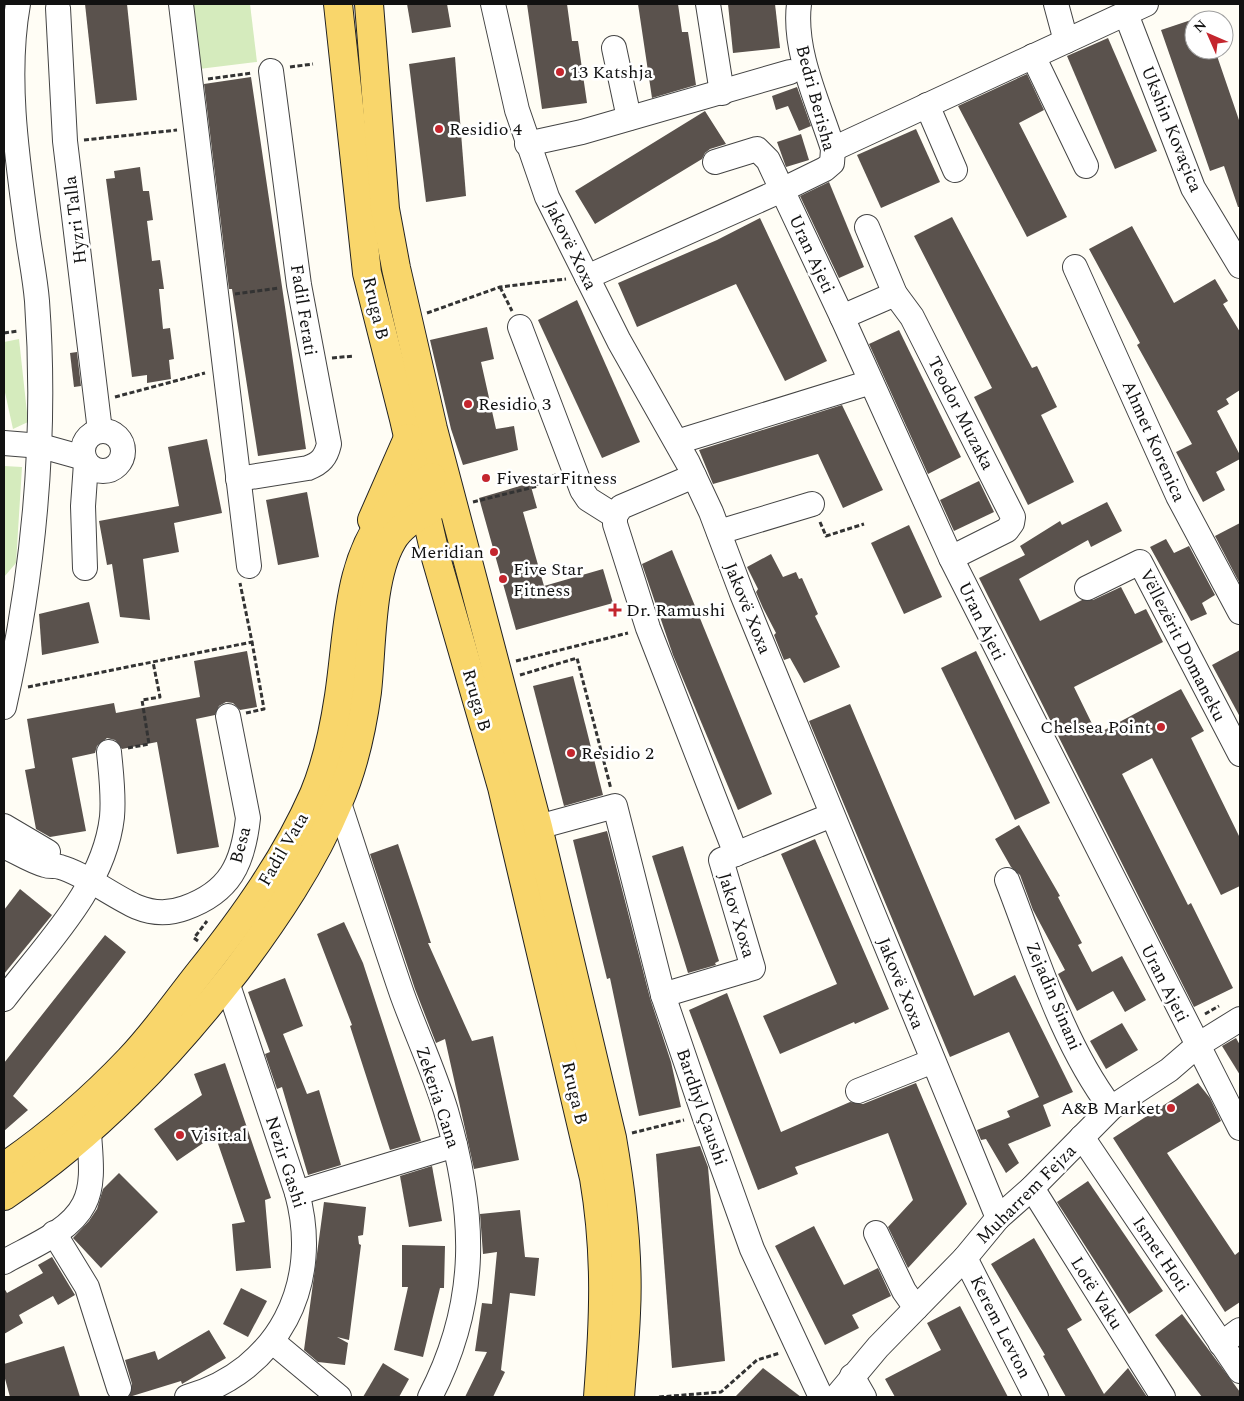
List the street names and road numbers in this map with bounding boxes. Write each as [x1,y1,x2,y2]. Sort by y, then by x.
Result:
street label: Bedri Berisha [788,42,843,154]
street label: Ukshin Kovaçica [1134,62,1209,197]
street label: Hyzri Talla [57,174,94,266]
street label: Jakovë Xoxa [537,196,604,295]
street label: Uran Ajeti [781,210,842,298]
street label: Fadil Ferati [283,262,324,358]
street label: Rruga B [355,274,396,342]
street label: Teodor Muzaka [920,352,1001,475]
street label: Ahmet Korenica [1115,376,1192,506]
street label: Jakovë Xoxa [717,558,778,658]
street label: Vëllezërit Domaneku [1132,564,1233,726]
street label: Uran Ajeti [951,577,1012,665]
street label: Rruga B [455,666,498,735]
street label: Fadil Vata [251,807,316,891]
street label: Besa [223,823,258,867]
street label: Jakov Xoxa [711,869,762,961]
street label: Jakovë Xoxa [870,933,931,1033]
street label: Zejadin Sinani [1019,938,1089,1055]
street label: Uran Ajeti [1133,939,1196,1027]
street label: Zekeria Cana [408,1043,467,1152]
street label: Bardhyl Çaushi [669,1045,734,1169]
street label: Rruga B [554,1059,595,1127]
street label: Nezir Gashi [258,1113,313,1212]
street label: Muharrem Fejza [970,1138,1083,1251]
street label: Ismet Hoti [1125,1211,1196,1298]
street label: Lotë Vaku [1063,1251,1130,1335]
street label: Kerem Levton [963,1271,1038,1384]

